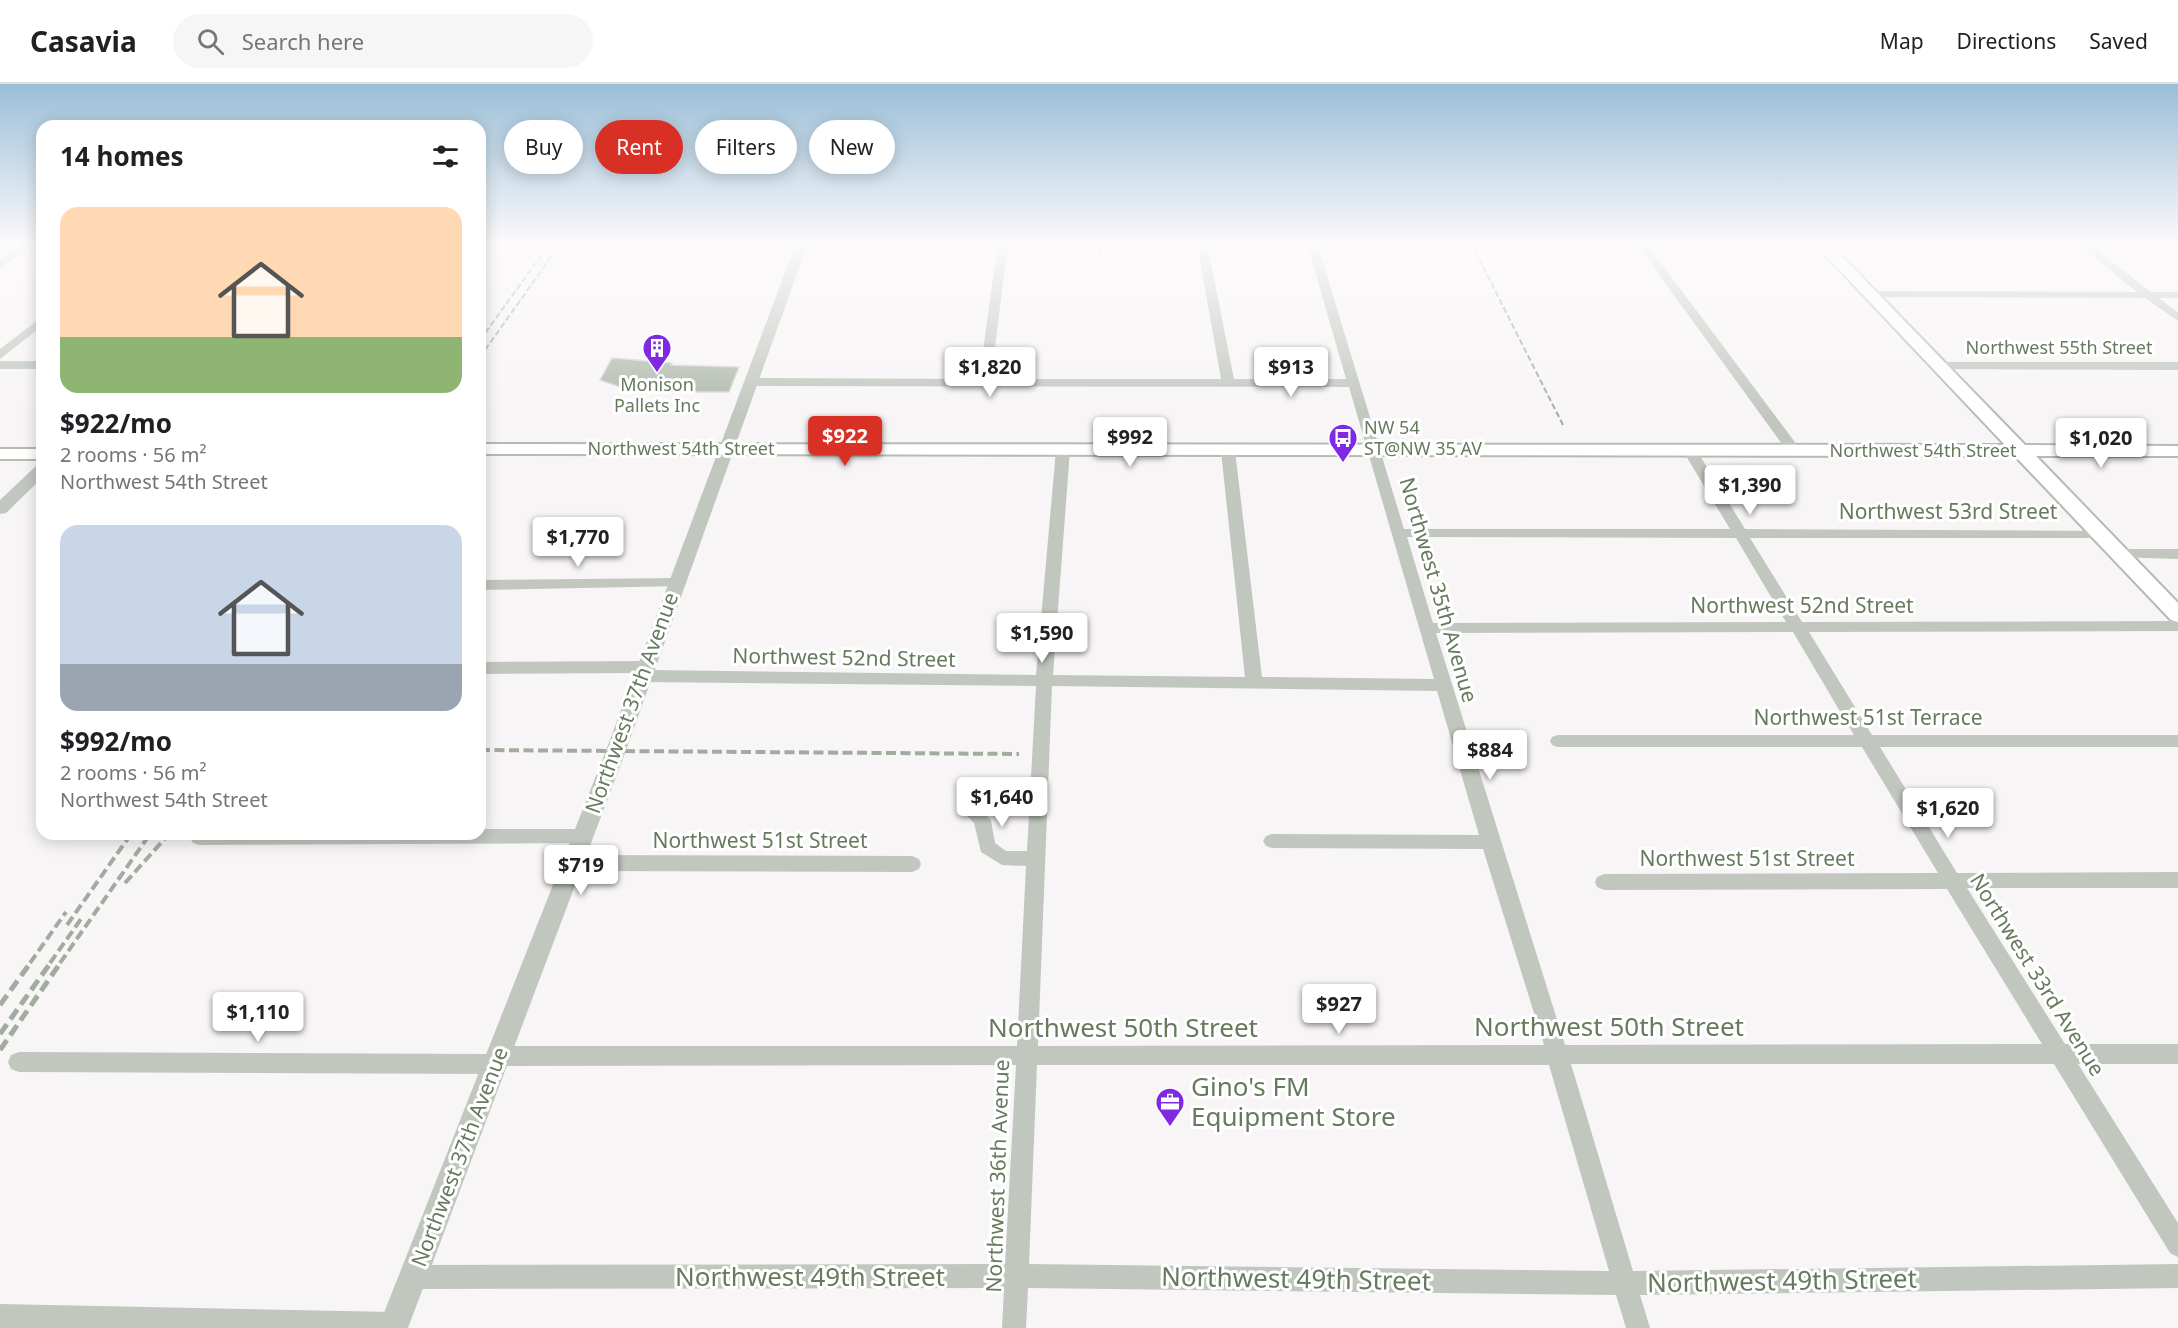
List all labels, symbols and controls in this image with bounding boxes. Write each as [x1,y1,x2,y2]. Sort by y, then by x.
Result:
search box [173,14,593,68]
text: Casavia [30,22,137,60]
icon: search [194,25,227,58]
text: Search here [242,26,364,56]
text: Map [1880,27,1924,55]
text: Directions [1957,27,2056,55]
text: Saved [2089,27,2148,55]
chip: Buy [504,120,583,174]
chip: Rent [595,120,683,174]
chip: Filters [695,120,797,174]
chip: New [809,120,895,174]
text: 14 homes [60,138,184,174]
icon: filters [429,140,462,173]
icon: home [207,246,315,354]
building icon: Monison Pallets Inc [641,332,673,374]
street label: Northwest 55th Street [1966,335,2153,359]
pin: $1,820 [941,347,1039,398]
pin: $913 [1255,347,1327,398]
text: $1,820 [959,353,1021,380]
text: $913 [1268,353,1314,380]
place label: Monison Pallets Inc [614,372,700,417]
text: $922/mo [60,405,172,441]
place label: NW 54 ST@NW 35 AV [1364,415,1482,460]
pin: $922 [809,416,881,467]
pin: $992 [1094,417,1166,468]
pin: $1,020 [2052,418,2150,469]
text: $922 [822,422,868,449]
bus stop icon: NW 54 ST@NW 35 AV [1327,422,1359,464]
text: $992 [1107,423,1153,450]
text: $1,020 [2070,424,2132,451]
street label: Northwest 54th Street [588,436,775,460]
street label: Northwest 54th Street [1830,438,2017,462]
text: 2 rooms · 56 m² [60,441,207,468]
pin: $1,390 [1701,465,1799,516]
text: Northwest 54th Street [60,468,268,495]
text: $1,390 [1719,471,1781,498]
street label: Northwest 35th Avenue [1393,474,1485,706]
street label: Northwest 53rd Street [1839,497,2058,525]
pin: $1,770 [529,517,627,568]
text: $1,770 [547,523,609,550]
icon: home [207,564,315,672]
street label: Northwest 37th Avenue [578,588,684,817]
street label: Northwest 52nd Street [1690,591,1914,619]
pin: $1,590 [993,613,1091,664]
text: $1,590 [1011,619,1073,646]
street label: Northwest 52nd Street [732,641,956,673]
street label: Northwest 51st Terrace [1753,703,1983,731]
text: $992/mo [60,723,172,759]
pin: $884 [1454,730,1526,781]
text: $884 [1467,736,1513,763]
text: 2 rooms · 56 m² [60,759,207,786]
pin: $1,640 [953,777,1051,828]
text: $1,640 [971,783,1033,810]
text: Northwest 54th Street [60,786,268,813]
pin: $1,620 [1899,788,1997,839]
text: $1,620 [1917,794,1979,821]
street label: Northwest 51st Street [652,826,868,854]
street label: Northwest 51st Street [1639,844,1855,872]
pin: $719 [545,845,617,896]
text: $719 [558,851,604,878]
street label: Northwest 33rd Avenue [1964,868,2112,1081]
pin: $927 [1303,984,1375,1035]
text: $927 [1316,990,1362,1017]
pin: $1,110 [209,992,307,1043]
text: $1,110 [227,998,289,1025]
street label: Northwest 50th Street [1474,1008,1744,1044]
street label: Northwest 50th Street [988,1009,1258,1045]
street label: Northwest 37th Avenue [404,1043,514,1270]
street label: Northwest 36th Avenue [979,1059,1015,1293]
place label: Gino's FM Equipment Store [1191,1068,1396,1134]
office icon: Gino's FM Equipment Store [1154,1086,1186,1128]
street label: Northwest 49th Street [675,1258,945,1294]
street label: Northwest 49th Street [1161,1258,1431,1298]
street label: Northwest 49th Street [1647,1260,1917,1300]

